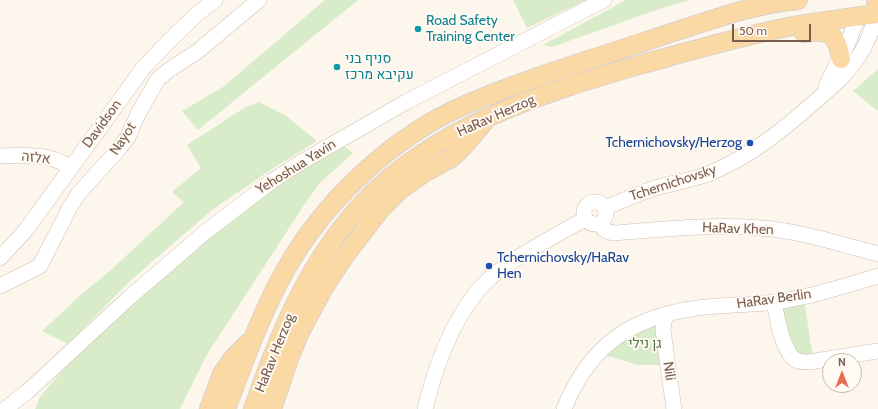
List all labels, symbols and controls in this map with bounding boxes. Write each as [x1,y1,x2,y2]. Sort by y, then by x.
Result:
place label: Road Safety Training Center [426,13,515,46]
scale bar [734,16,813,42]
text: 50 m [739,23,767,38]
marker: Road Safety Training Center [413,24,423,34]
place label: סניף בני עקיבא מרכז [345,51,414,84]
marker: סניף בני עקיבא מרכז [332,62,342,72]
street label: HaRav Herzog [454,91,538,141]
street label: Davidson [79,97,125,151]
street label: Nayot [106,120,140,158]
place label: Tchernichovsky/Herzog [605,135,742,151]
street label: Yehoshua Yavin [253,136,339,198]
marker: Tchernichovsky/Herzog [745,138,755,148]
street label: אלזה [21,148,51,168]
street label: Tchernichovsky [628,161,718,205]
street label: HaRav Khen [702,219,774,239]
place label: Tchernichovsky/HaRav Hen [497,250,629,282]
marker: Tchernichovsky/HaRav Hen [484,261,494,271]
street label: HaRav Berlin [736,285,812,313]
street label: HaRav Herzog [252,311,298,395]
park label: גן נילי [628,336,662,352]
north arrow [822,353,862,393]
text: N [838,355,846,369]
street label: Nili [659,360,679,382]

